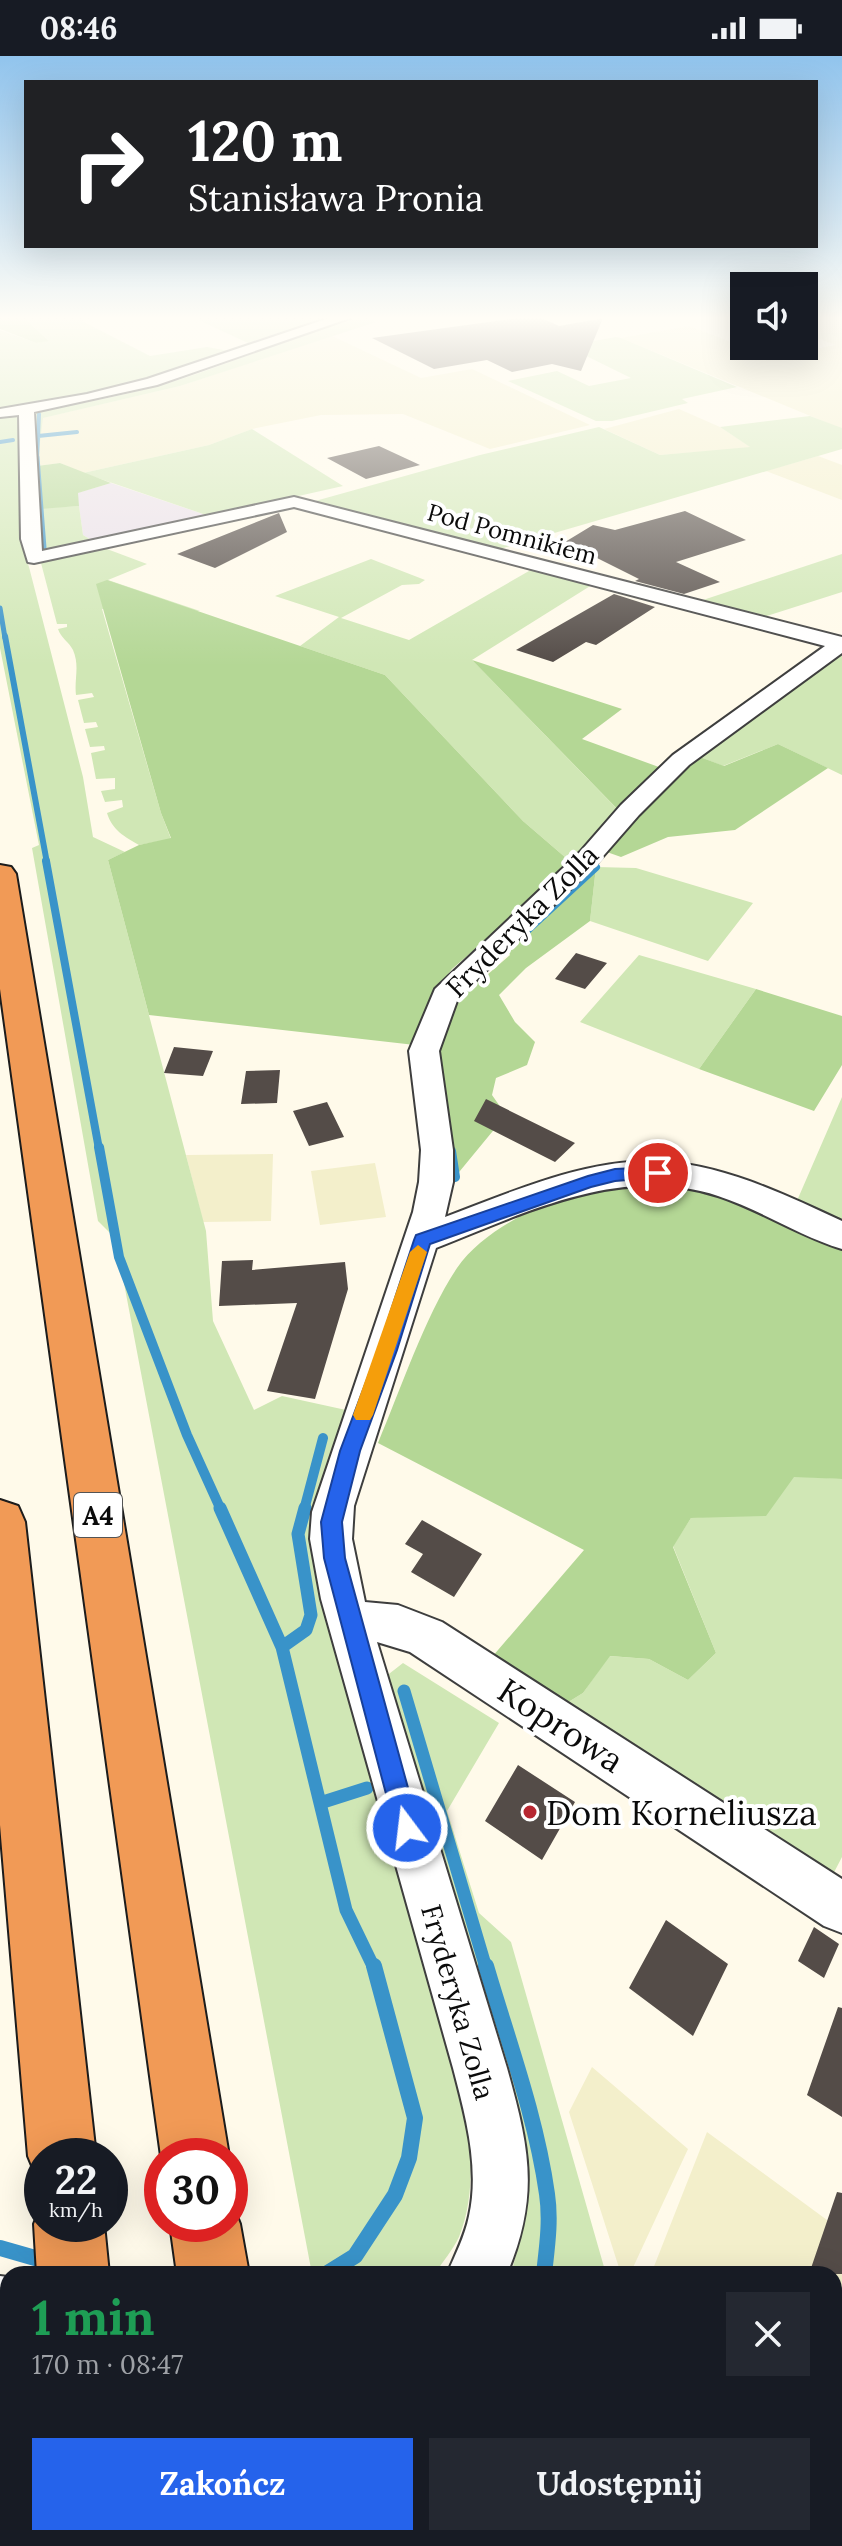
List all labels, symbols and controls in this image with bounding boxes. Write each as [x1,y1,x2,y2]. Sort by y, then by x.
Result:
text: 08:46 [40,9,117,47]
text: 120 m [188,105,342,176]
icon: right [56,112,160,216]
text: Stanisława Pronia [188,175,484,221]
map controls [730,272,818,360]
button: sound [730,272,818,360]
street label: Pod Pomnikiem [424,496,600,572]
street label: Fryderyka Zolla [438,837,606,1005]
pin [624,1139,692,1207]
icon: arrive [636,1151,680,1195]
road number: A4 [74,1493,122,1537]
street label: Koprowa [490,1668,632,1782]
position arrow [365,1786,449,1870]
place label: Dom Korneliusza [546,1791,817,1834]
marker: Dom Korneliusza [521,1803,539,1821]
street label: Fryderyka Zolla [413,1900,503,2104]
speed limit sign: 30 [144,2138,248,2242]
text: 22 [55,2154,97,2205]
text: km/h [49,2197,103,2222]
text: 1 min [32,2287,155,2348]
button: close [726,2292,810,2376]
text: 170 m · 08:47 [32,2348,183,2381]
button: Zakończ [32,2438,413,2530]
button: Udostępnij [429,2438,810,2530]

